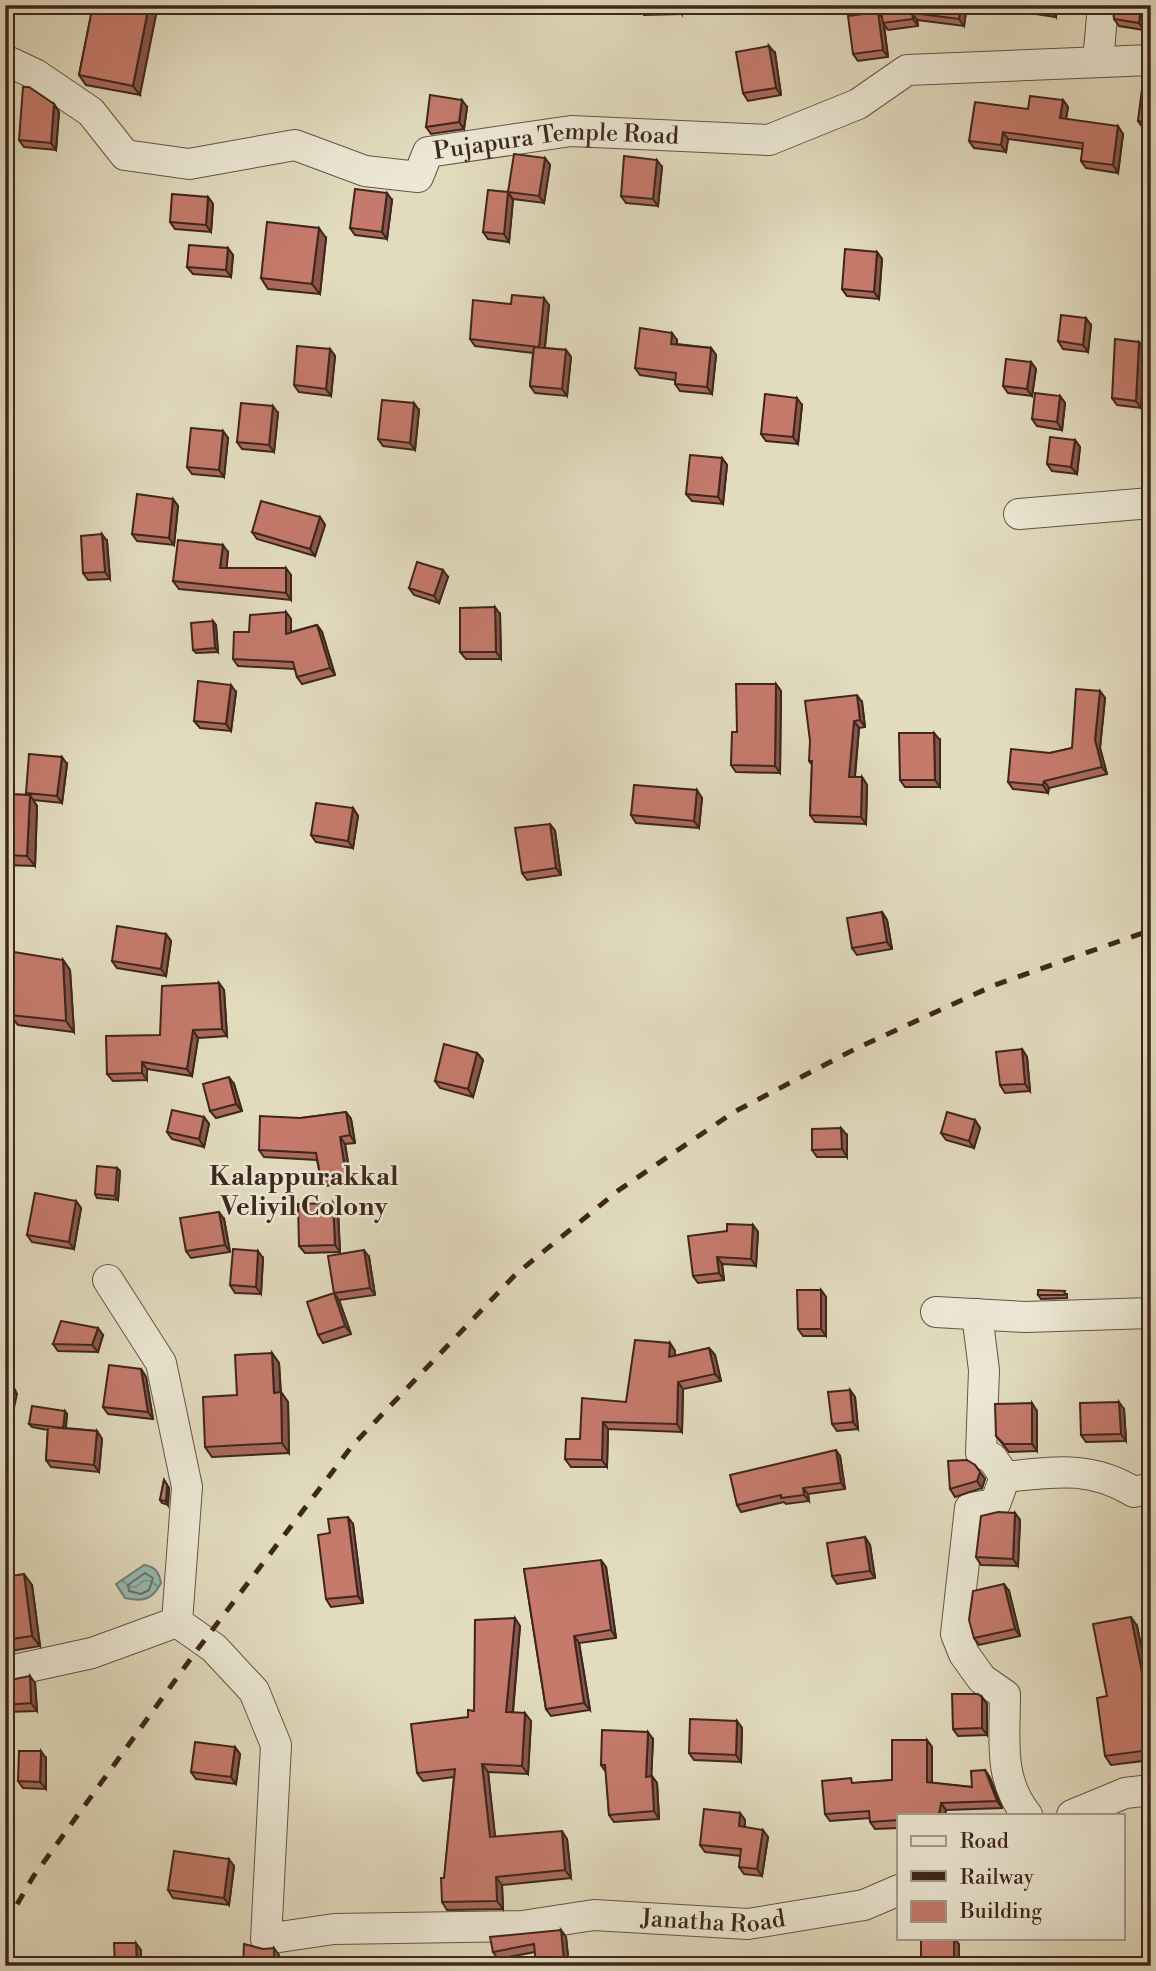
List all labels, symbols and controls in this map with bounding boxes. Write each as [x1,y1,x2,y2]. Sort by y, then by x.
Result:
street label: Pujapura Temple Road [432,117,680,167]
district label: Kalappurakkal Veliyil Colony [209,1161,399,1223]
legend [897,1814,1124,1940]
text: Road [960,1829,1009,1855]
text: Railway [960,1865,1035,1891]
text: Building [959,1899,1042,1925]
street label: Janatha Road [639,1904,788,1940]

